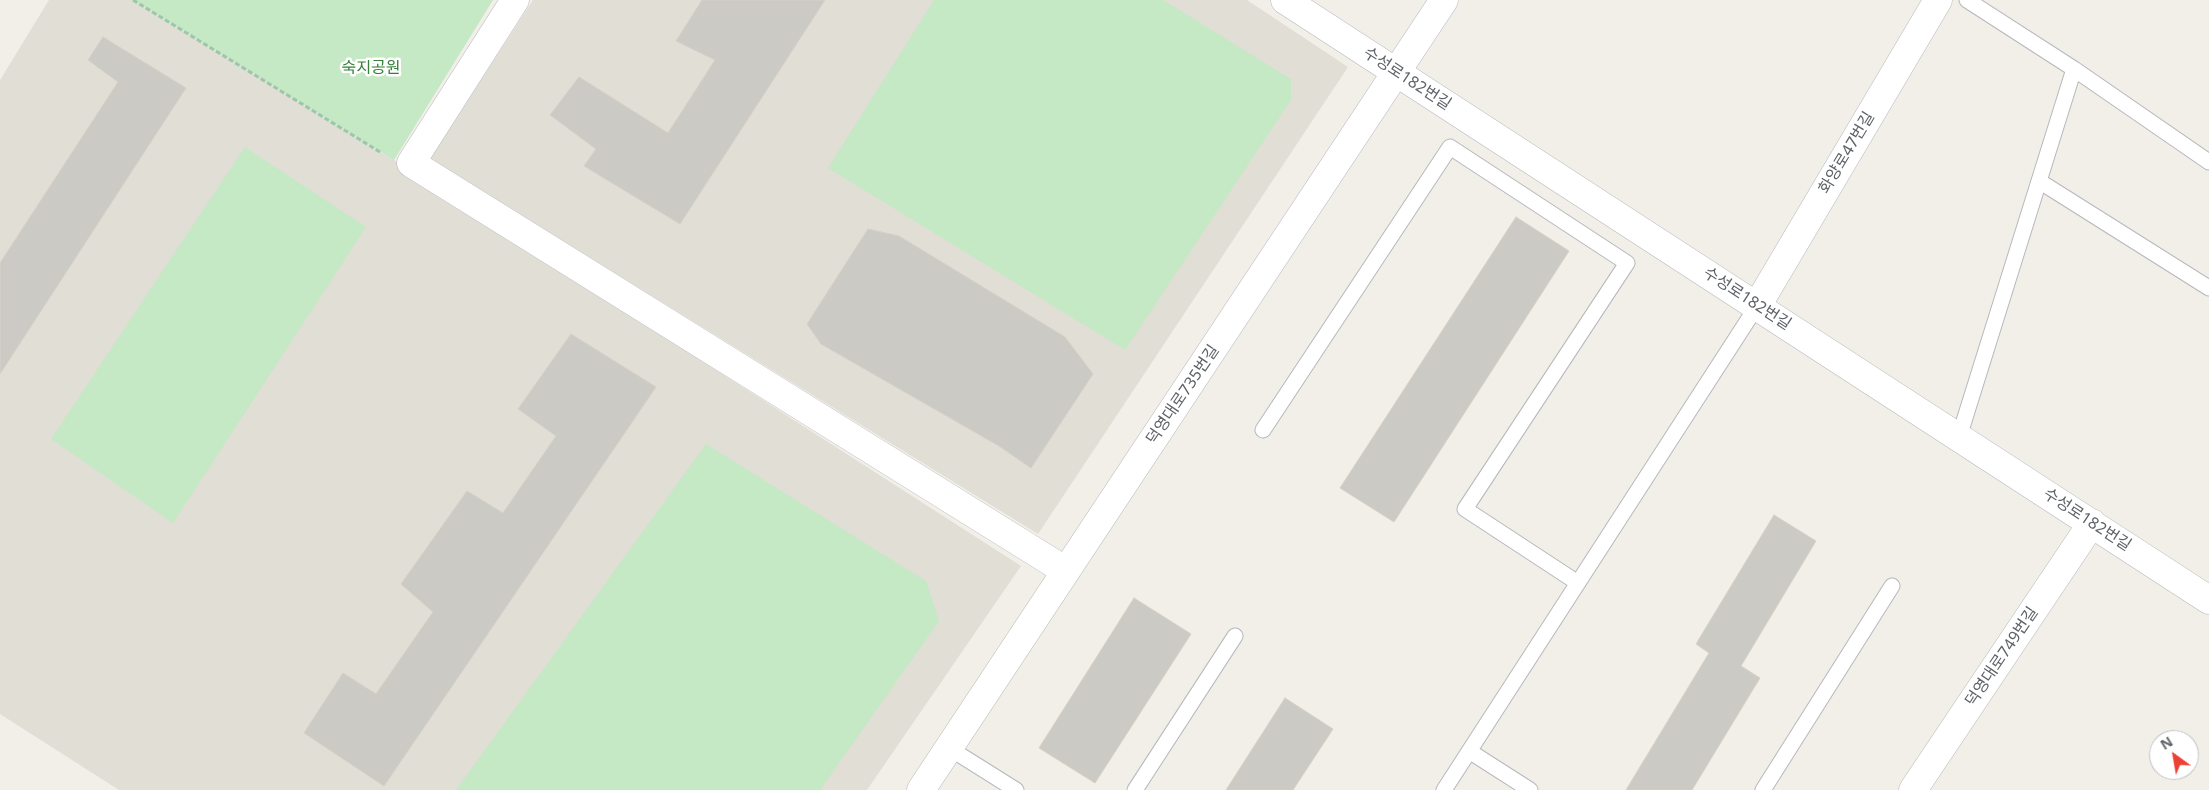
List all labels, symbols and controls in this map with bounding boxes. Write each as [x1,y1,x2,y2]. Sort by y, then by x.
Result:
street label: 수성로182번길 [1359,43,1455,115]
park label: 숙지공원 [342,58,400,78]
street label: 화양로47번길 [1815,109,1879,197]
street label: 수성로182번길 [1699,263,1795,335]
street label: 덕영대로735번길 [1143,342,1223,448]
street label: 수성로182번길 [2039,484,2135,556]
street label: 덕영대로749번길 [1962,604,2042,710]
north arrow [2149,730,2199,780]
text: N [2156,732,2176,754]

